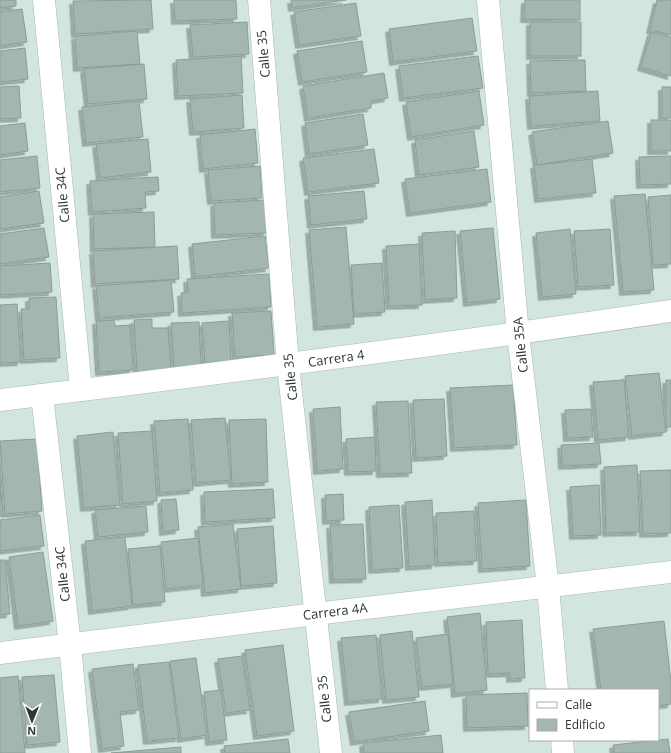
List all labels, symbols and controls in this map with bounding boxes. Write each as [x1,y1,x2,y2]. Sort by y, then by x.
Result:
street label: Calle 35 [252,30,274,78]
street label: Calle 34C [51,166,73,224]
street label: Calle 35A [508,316,532,374]
street label: Carrera 4 [307,345,366,371]
street label: Calle 35 [279,352,301,402]
street label: Calle 34C [50,545,74,603]
street label: Carrera 4A [302,598,369,624]
street label: Calle 35 [313,674,335,724]
legend [529,689,659,741]
text: Calle [565,696,592,713]
north arrow [12,701,52,741]
text: Edificio [565,716,605,733]
text: N [27,724,36,739]

